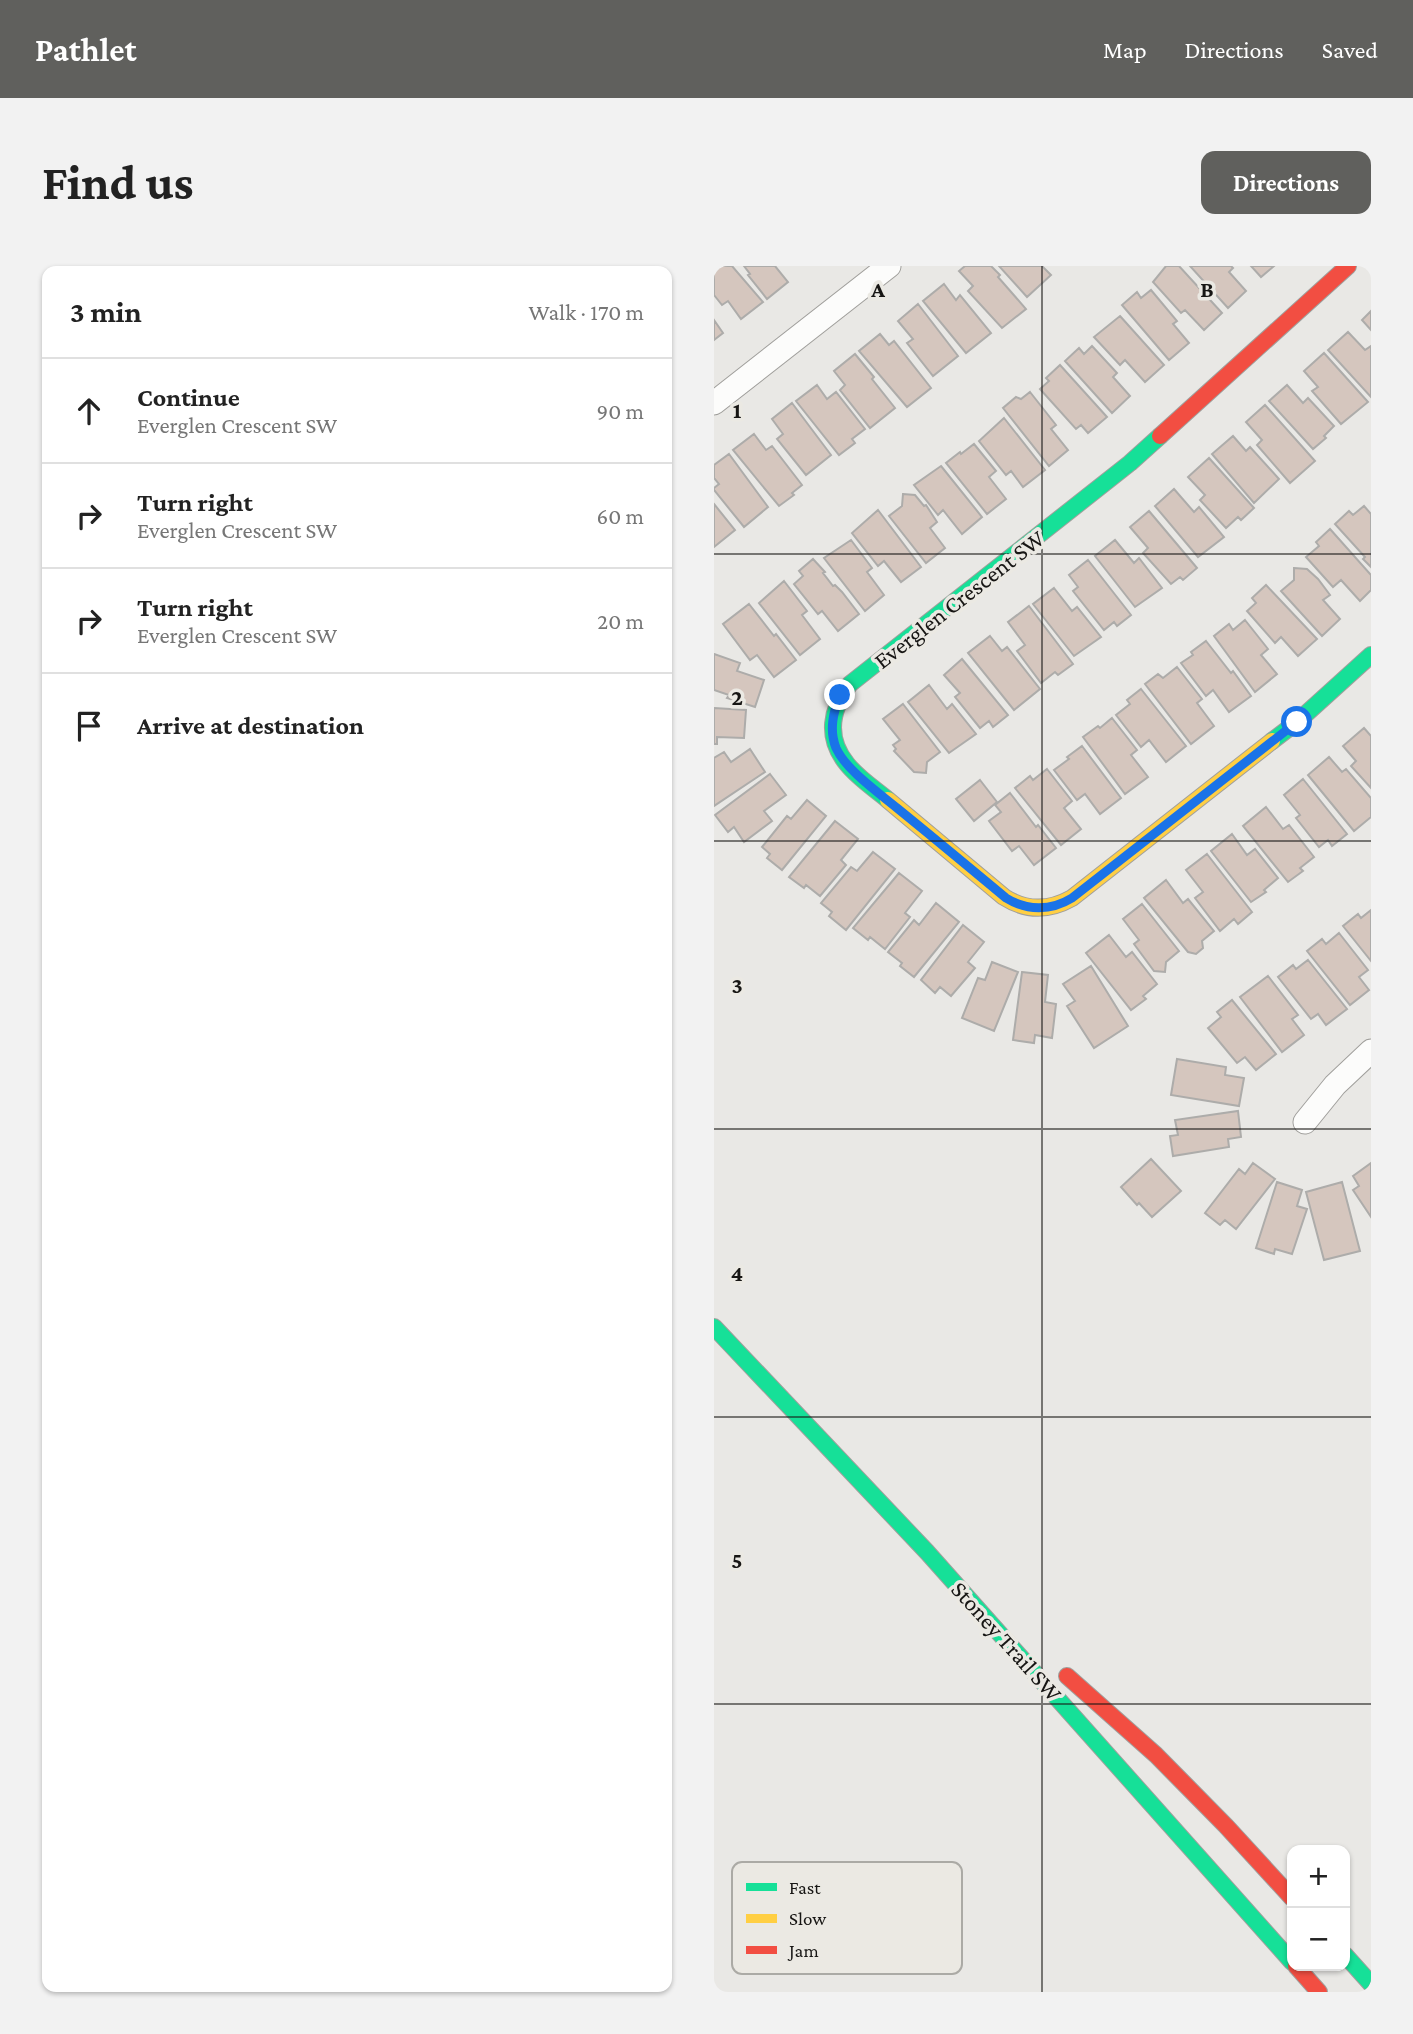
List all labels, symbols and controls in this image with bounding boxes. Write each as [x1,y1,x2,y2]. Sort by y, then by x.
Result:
text: Pathlet [35,31,137,68]
text: Map [1103,36,1147,63]
text: Directions [1185,36,1284,63]
text: Saved [1322,36,1378,63]
button: Directions [1201,151,1371,214]
text: Find us [42,155,194,210]
text: A [870,276,885,302]
text: B [1200,276,1214,302]
text: 3 min [70,295,142,328]
text: Walk · 170 m [528,299,644,325]
text: Continue [137,383,240,412]
icon: ahead [70,392,108,430]
text: 1 [733,397,742,423]
text: 90 m [597,398,644,424]
text: Everglen Crescent SW [137,412,337,438]
text: Turn right [137,488,253,517]
icon: right [70,497,108,535]
text: 60 m [597,503,644,529]
text: Everglen Crescent SW [137,517,337,543]
street label: Everglen Crescent SW [868,524,1050,674]
text: Turn right [137,593,253,622]
icon: right [70,602,108,640]
text: 20 m [597,608,644,634]
text: Everglen Crescent SW [137,622,337,648]
route end [824,679,855,710]
text: 2 [731,684,743,710]
route start [1281,706,1312,737]
icon: arrive [70,707,108,745]
text: Arrive at destination [137,711,364,740]
text: 3 [731,972,743,998]
text: 4 [731,1260,743,1286]
text: 5 [731,1547,743,1573]
street label: Stoney Trail SW [946,1575,1068,1707]
map controls [1287,1845,1350,1971]
button: + [1287,1845,1350,1908]
legend [732,1862,962,1974]
text: Fast [789,1877,821,1898]
text: Slow [789,1908,826,1929]
button: − [1287,1908,1350,1971]
text: Jam [787,1940,819,1961]

